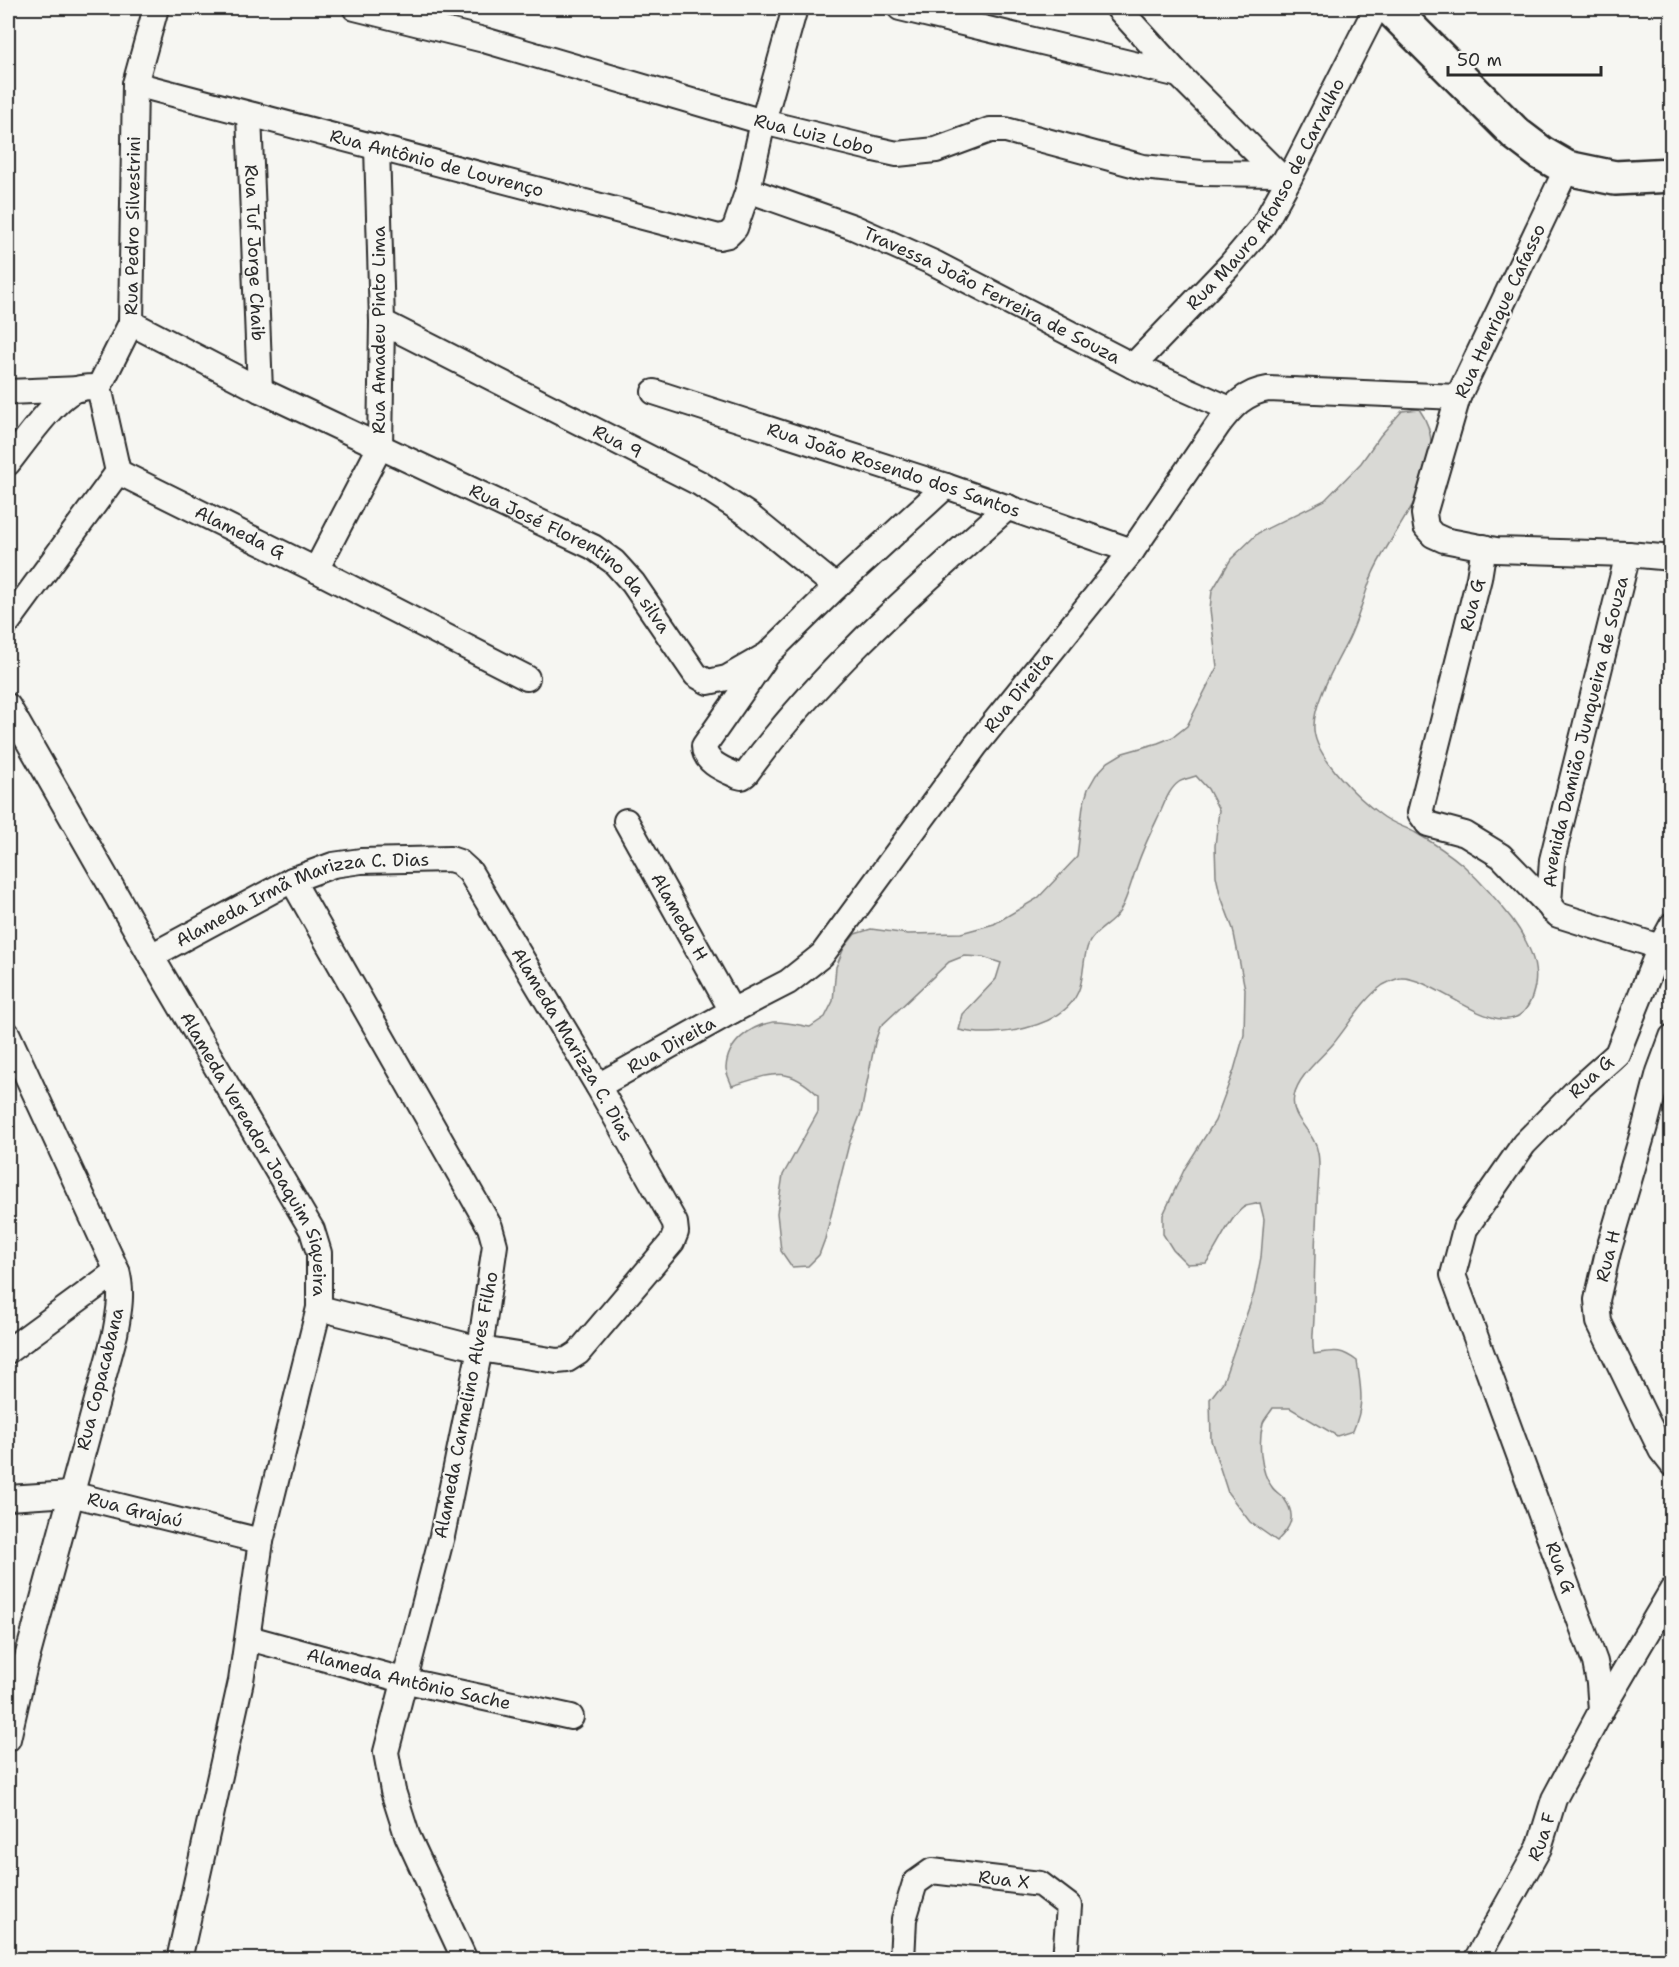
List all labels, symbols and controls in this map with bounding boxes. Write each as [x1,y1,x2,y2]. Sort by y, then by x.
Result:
scale bar [1448,39,1601,77]
text: 50 m [1457,48,1502,72]
street label: Rua Mauro Afonso de Carvalho [1181,74,1350,315]
street label: Rua Luiz Lobo [751,108,876,160]
street label: Rua Antônio de Lourenço [327,124,547,203]
street label: Rua Pedro Silvestrini [119,136,146,316]
street label: Rua Tuf Jorge Chaib [239,164,270,342]
street label: Rua Henrique Cafasso [1449,220,1551,402]
street label: Travessa João Ferreira de Souza [859,221,1125,369]
street label: Rua Amadeu Pinto Lima [367,226,391,434]
street label: Rua João Rosendo dos Santos [764,417,1024,523]
street label: Rua 9 [589,419,646,464]
street label: Rua José Florentino da silva [465,478,676,638]
street label: Alameda G [191,500,289,565]
street label: Avenida Damião Junqueira de Souza [1538,574,1634,888]
street label: Rua G [1454,576,1490,634]
street label: Rua Direita [978,647,1058,738]
street label: Alameda Irmã Marizza C. Dias [171,847,430,953]
street label: Alameda H [645,869,714,965]
street label: Alameda Marizza C. Dias [506,943,639,1146]
street label: Alameda Vereador Joaquim Siqueira [174,1007,331,1296]
street label: Rua Direita [623,1011,720,1079]
street label: Rua G [1563,1050,1619,1104]
street label: Rua H [1590,1228,1626,1284]
street label: Alameda Carmelino Alves Filho [428,1269,504,1541]
street label: Rua Copacabana [71,1305,129,1453]
street label: Rua Grajaú [85,1486,185,1533]
street label: Rua G [1540,1538,1581,1597]
street label: Alameda Antônio Sache [304,1642,513,1715]
street label: Rua F [1522,1810,1561,1866]
street label: Rua X [977,1865,1031,1895]

